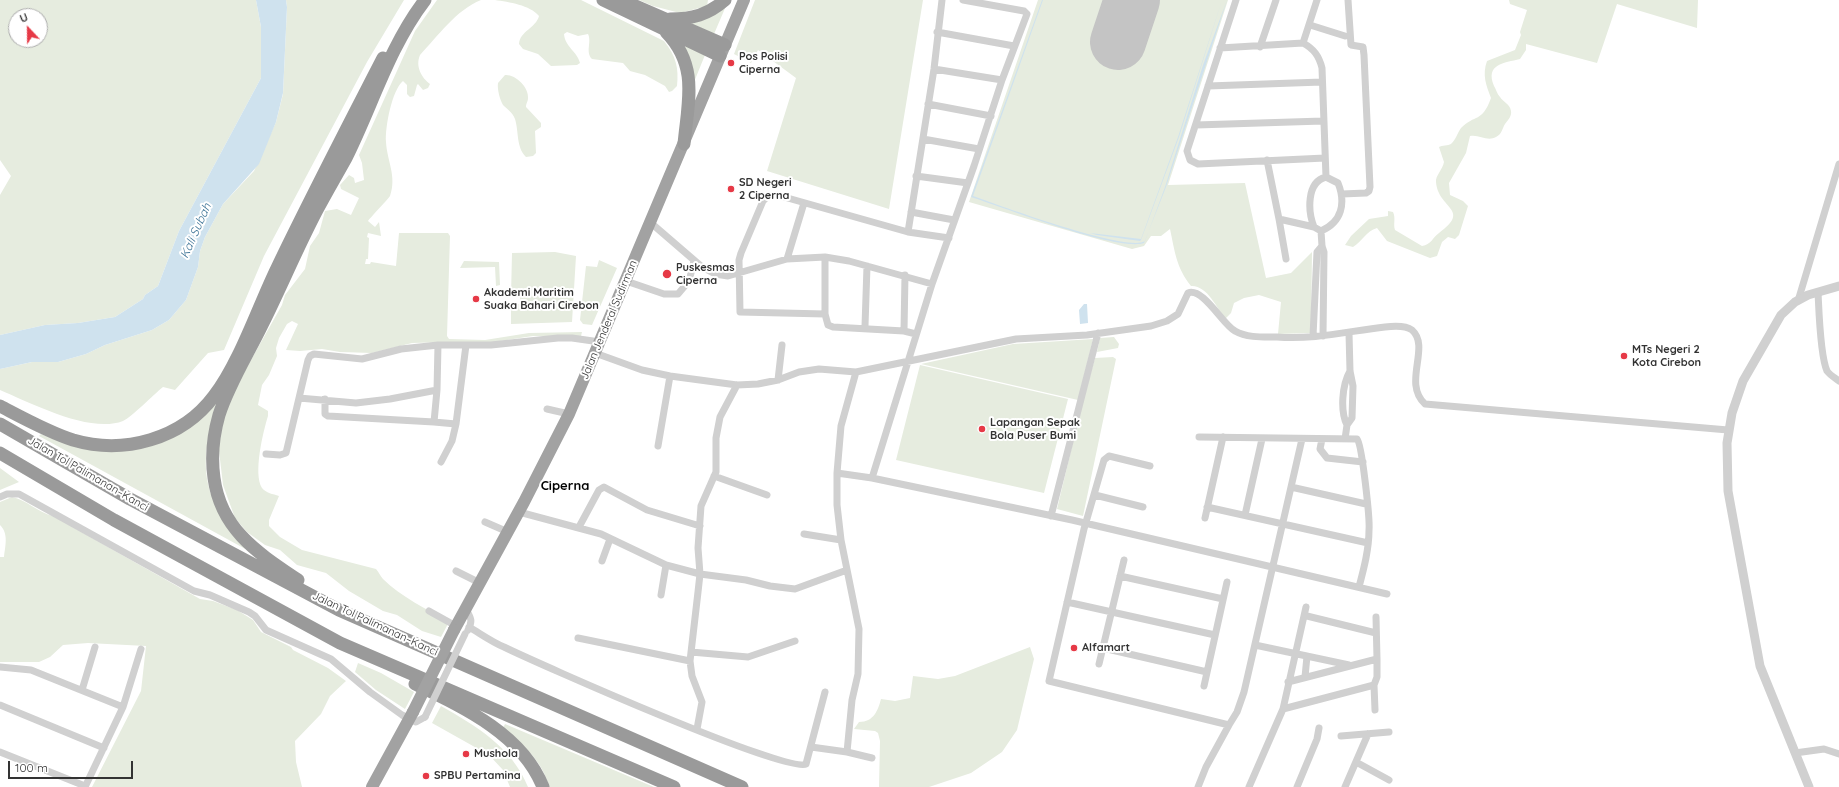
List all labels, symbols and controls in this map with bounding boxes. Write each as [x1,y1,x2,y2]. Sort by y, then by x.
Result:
north arrow [8,8,48,48]
text: U [18,10,30,26]
place label: Pos Polisi Ciperna [739,50,788,76]
marker: Pos Polisi Ciperna [726,58,736,68]
place label: SD Negeri 2 Ciperna [739,176,792,202]
marker: SD Negeri 2 Ciperna [726,184,736,194]
water label: Kali Subah [177,201,215,261]
street label: Jalan Jenderal Sudirman [578,258,640,382]
place label: Puskesmas Ciperna [676,261,734,287]
marker: Puskesmas Ciperna [661,268,673,280]
place label: Akademi Maritim Suaka Bahari Cirebon [484,286,599,312]
marker: Akademi Maritim Suaka Bahari Cirebon [471,294,481,304]
place label: MTs Negeri 2 Kota Cirebon [1632,343,1701,369]
marker: MTs Negeri 2 Kota Cirebon [1619,351,1629,361]
place label: Lapangan Sepak Bola Puser Bumi [990,416,1080,442]
marker: Lapangan Sepak Bola Puser Bumi [977,424,987,434]
street label: Jalan Tol Palimanan–Kanci [25,434,151,514]
district label: Ciperna [541,478,589,494]
street label: Jalan Tol Palimanan–Kanci [310,589,440,659]
place label: Alfamart [1082,641,1130,655]
marker: Alfamart [1069,643,1079,653]
place label: Mushola [474,747,518,761]
marker: Mushola [461,749,471,759]
scale bar [10,753,135,779]
text: 100 m [15,760,48,775]
place label: SPBU Pertamina [434,769,521,783]
marker: SPBU Pertamina [421,771,431,781]

